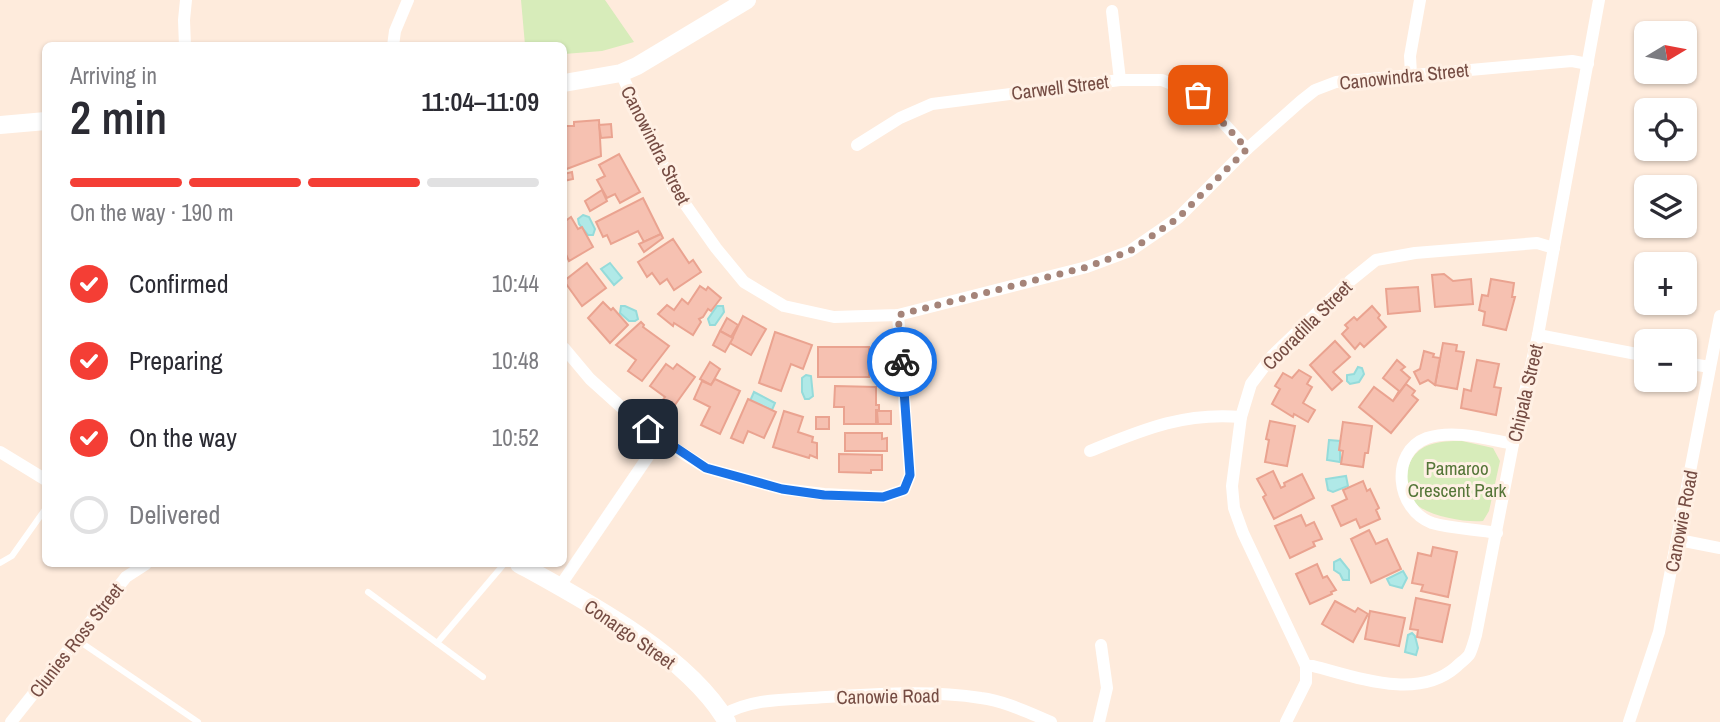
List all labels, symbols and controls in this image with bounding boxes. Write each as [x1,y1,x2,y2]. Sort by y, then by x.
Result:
north arrow [1634,21,1698,84]
map controls [1634,21,1697,392]
street label: Canowindra Street [1338,56,1471,96]
text: Arriving in [70,60,157,91]
pin [1168,65,1228,125]
street label: Carwell Street [1010,68,1111,106]
icon: bag [1179,76,1217,114]
street label: Canowindra Street [615,81,697,209]
text: 11:04–11:09 [421,84,539,119]
text: 2 min [70,86,167,148]
button: locate [1634,98,1697,161]
button: layers [1634,175,1697,238]
text: On the way · 190 m [70,197,234,228]
button: + [1634,252,1697,315]
icon: check [70,265,108,303]
text: Confirmed [129,266,229,301]
text: 10:44 [492,268,539,299]
street label: Cooradilla Street [1256,274,1358,376]
courier [867,327,937,397]
button: − [1634,329,1697,392]
street label: Chipala Street [1501,341,1549,444]
icon: check [70,342,108,380]
text: Preparing [129,343,223,378]
icon: bike [883,343,921,381]
text: 10:48 [492,345,539,376]
pin [618,399,678,459]
icon: home [629,410,667,448]
icon: check [70,419,108,457]
text: On the way [129,420,237,455]
text: 10:52 [492,422,539,453]
park label: Pamaroo Crescent Park [1408,455,1507,503]
street label: Canowie Road [1658,468,1704,574]
text: Delivered [129,497,220,532]
street label: Clunies Ross Street [23,577,129,703]
street label: Conargo Street [579,593,681,675]
street label: Canowie Road [836,682,940,710]

